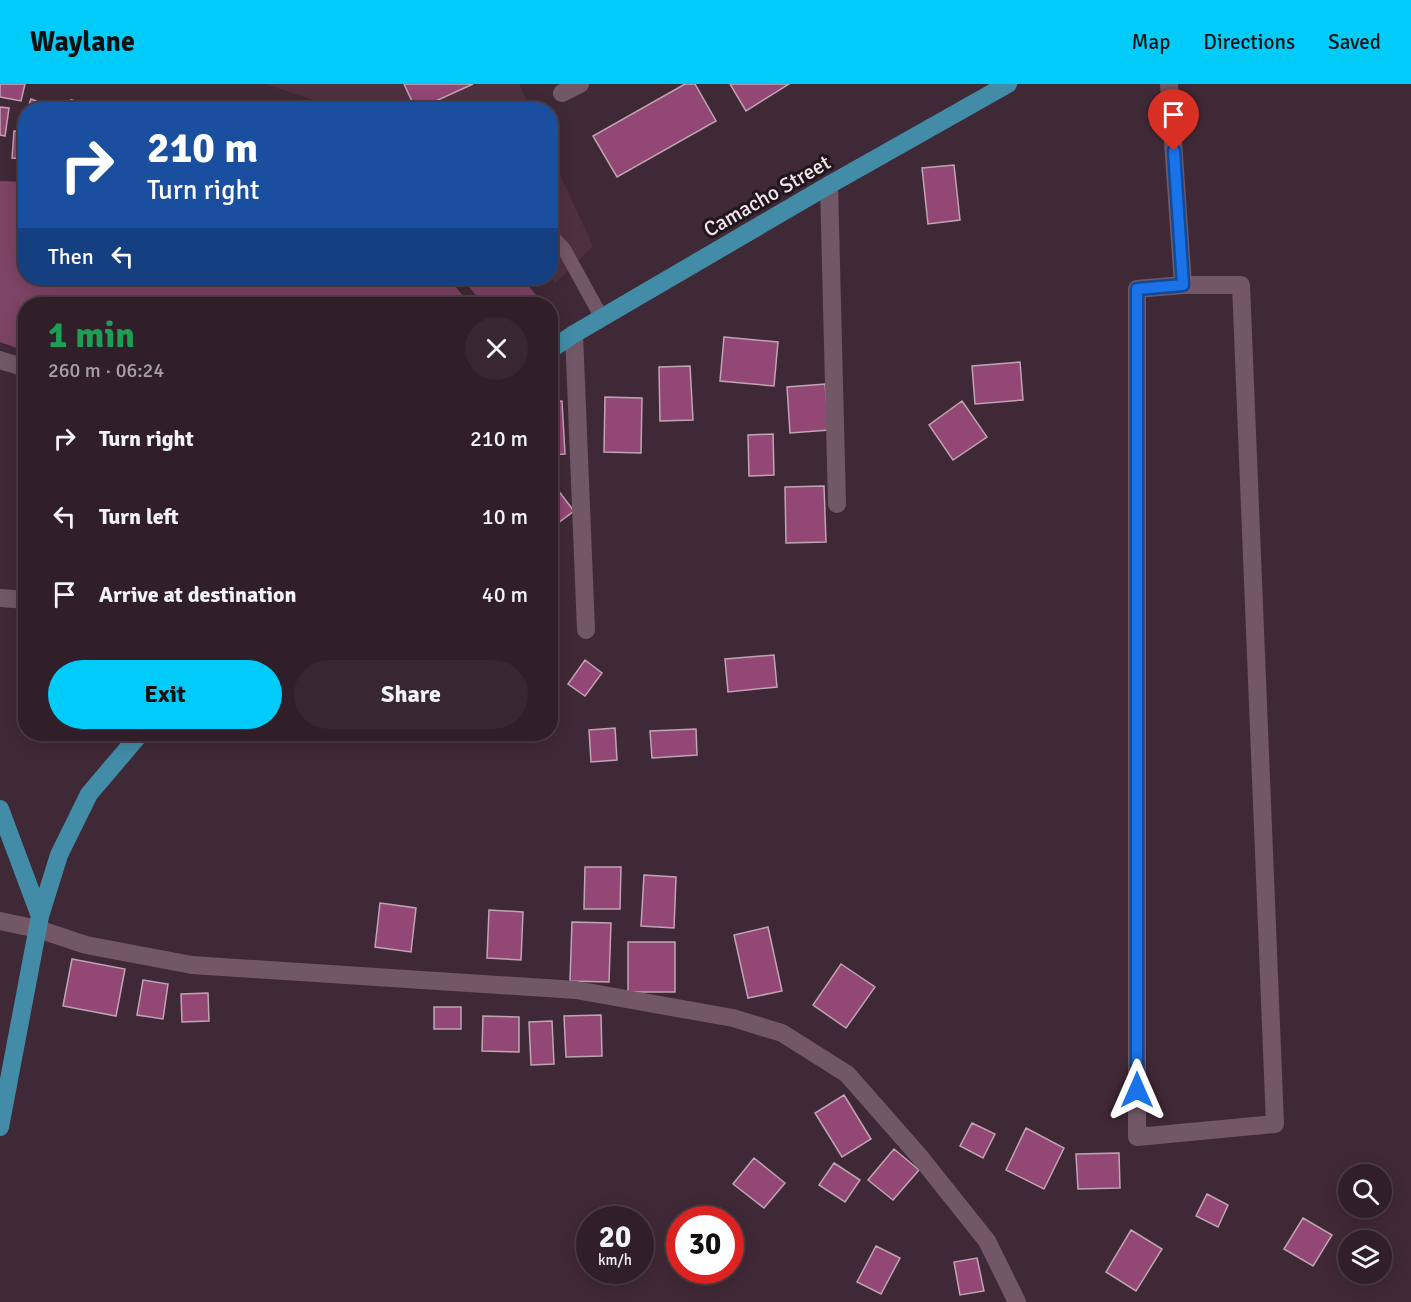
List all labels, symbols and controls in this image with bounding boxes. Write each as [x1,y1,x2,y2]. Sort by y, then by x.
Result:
text: Waylane [30,25,135,59]
text: Map [1132,29,1170,55]
text: Directions [1203,29,1295,55]
text: Saved [1328,29,1381,55]
pin [1148,89,1199,151]
icon: arrive [1157,98,1190,131]
text: 210 m [147,123,258,174]
icon: right [48,126,126,204]
street label: Camacho Street [699,149,835,243]
text: Turn right [147,174,260,207]
icon: left [106,240,139,273]
text: Then [48,243,94,270]
text: 1 min [48,313,135,358]
button: close [465,317,528,380]
text: 260 m · 06:24 [48,358,164,383]
icon: right [48,422,81,455]
text: Turn right [99,425,194,452]
text: 210 m [470,425,528,452]
icon: left [48,500,81,533]
text: Turn left [99,503,179,530]
text: 10 m [482,503,528,530]
icon: arrive [48,578,81,611]
text: Arrive at destination [99,581,296,608]
text: 40 m [482,581,528,608]
button: Exit [48,660,282,729]
button: Share [294,660,528,729]
position arrow [1105,1058,1169,1122]
map controls [1338,1164,1392,1284]
button: search [1338,1164,1392,1218]
speed limit sign: 30 [666,1206,744,1284]
text: 20 [599,1219,631,1256]
button: layers [1338,1230,1392,1284]
text: km/h [598,1251,632,1269]

